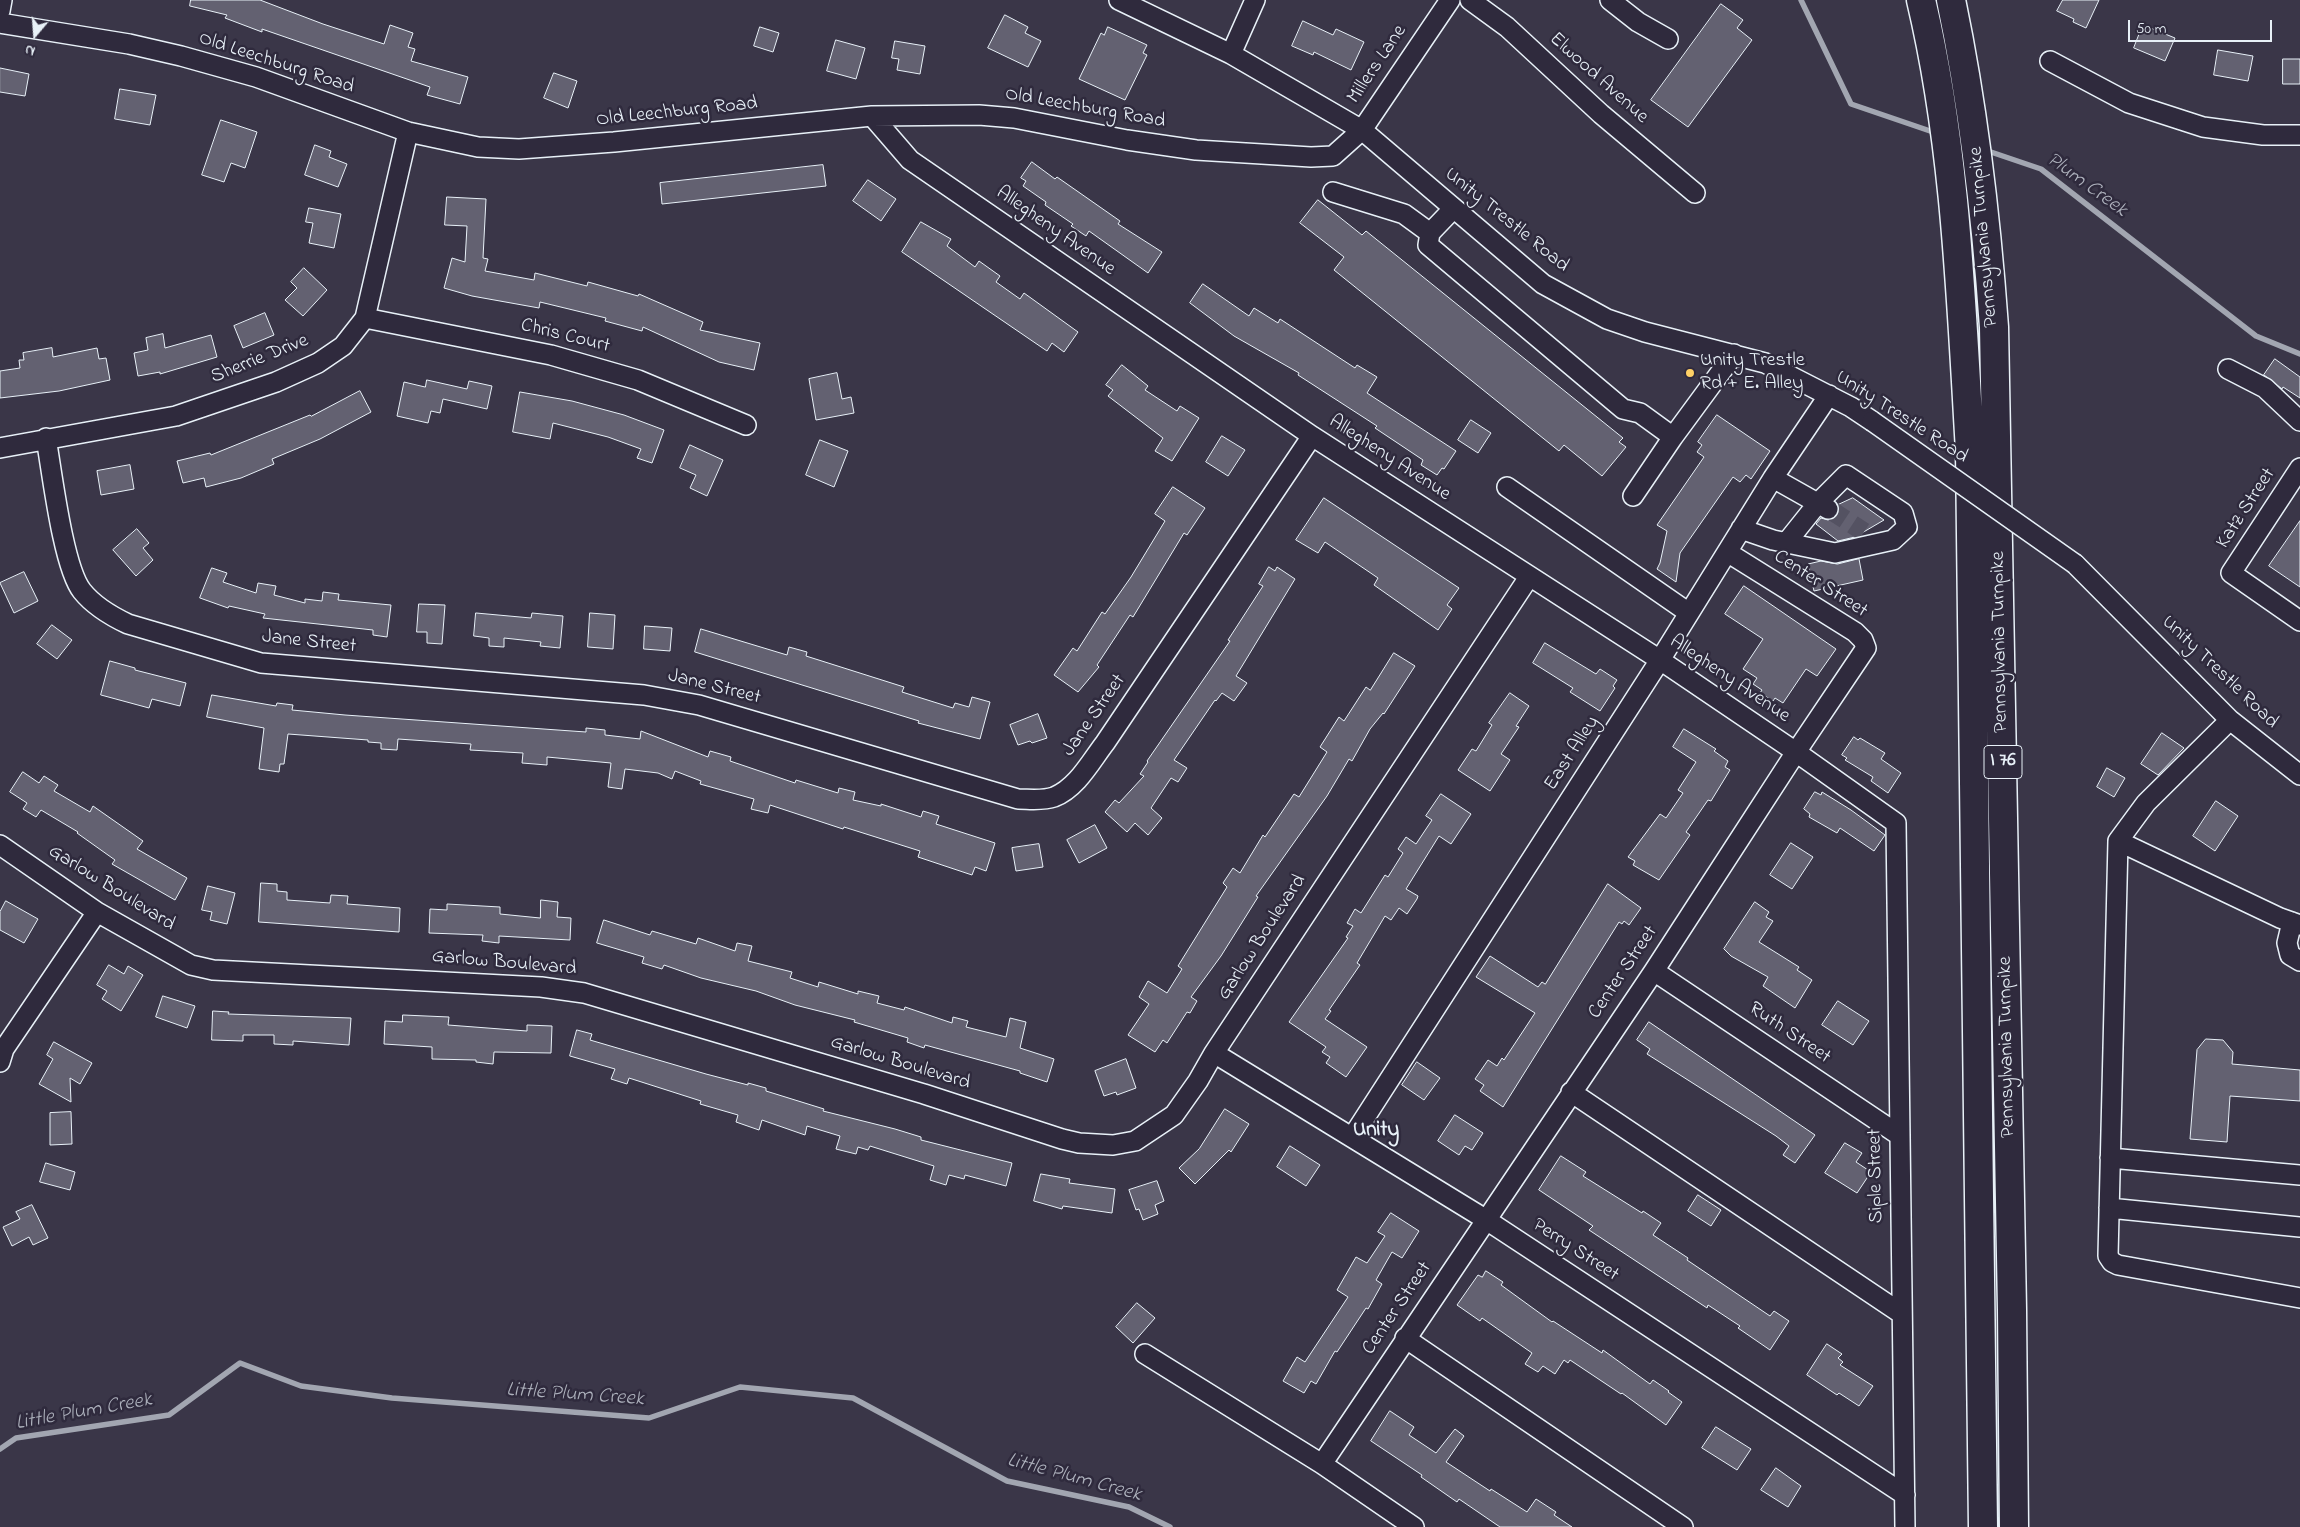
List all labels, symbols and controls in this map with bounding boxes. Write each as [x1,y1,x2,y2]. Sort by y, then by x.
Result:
north arrow [10,10,60,60]
scale bar [2130,10,2274,42]
text: 50 m [2136,18,2166,40]
street label: Millers Lane [1343,21,1413,109]
street label: Old Leechburg Road [195,28,357,100]
street label: Elwood Avenue [1543,28,1653,130]
text: N [22,38,38,61]
street label: Old Leechburg Road [1003,83,1167,135]
street label: Old Leechburg Road [595,93,759,133]
street label: Pennsylvania Turnpike [1965,146,2005,328]
water label: Plum Creek [2041,148,2131,224]
street label: Unity Trestle Road [1439,163,1573,279]
street label: Allegheny Avenue [991,182,1119,282]
street label: Chris Court [518,314,612,360]
street label: Sherrie Drive [208,330,312,390]
place label: Unity Trestle Rd + E. Alley [1700,350,1805,397]
street label: Unity Trestle Road [1830,366,1972,470]
marker: Unity Trestle Rd + E. Alley [1684,367,1696,379]
street label: Allegheny Avenue [1324,411,1454,507]
street label: Katz Street [2212,464,2282,554]
street label: Center Street [1769,546,1871,624]
street label: Pennsylvania Turnpike [1987,551,2015,733]
street label: Unity Trestle Road [2156,611,2282,735]
street label: Jane Street [261,626,357,660]
street label: Allegheny Avenue [1664,631,1794,729]
street label: Jane Street [665,665,763,711]
street label: Jane Street [1058,670,1132,762]
street label: East Alley [1540,712,1606,796]
road number: I 76 [1984,746,2022,779]
street label: Garlow Boulevard [43,840,179,938]
street label: Garlow Boulevard [1213,871,1313,1005]
street label: Center Street [1584,922,1664,1024]
street label: Garlow Boulevard [431,946,577,982]
street label: Pennsylvania Turnpike [1994,956,2022,1138]
street label: Ruth Street [1743,998,1835,1070]
street label: Garlow Boulevard [827,1031,973,1097]
district label: Unity [1353,1119,1399,1145]
street label: Siple Street [1864,1129,1890,1223]
street label: Perry Street [1527,1214,1623,1288]
street label: Center Street [1358,1258,1438,1360]
water label: Little Plum Creek [505,1379,645,1413]
water label: Little Plum Creek [14,1389,154,1437]
water label: Little Plum Creek [1004,1449,1144,1509]

